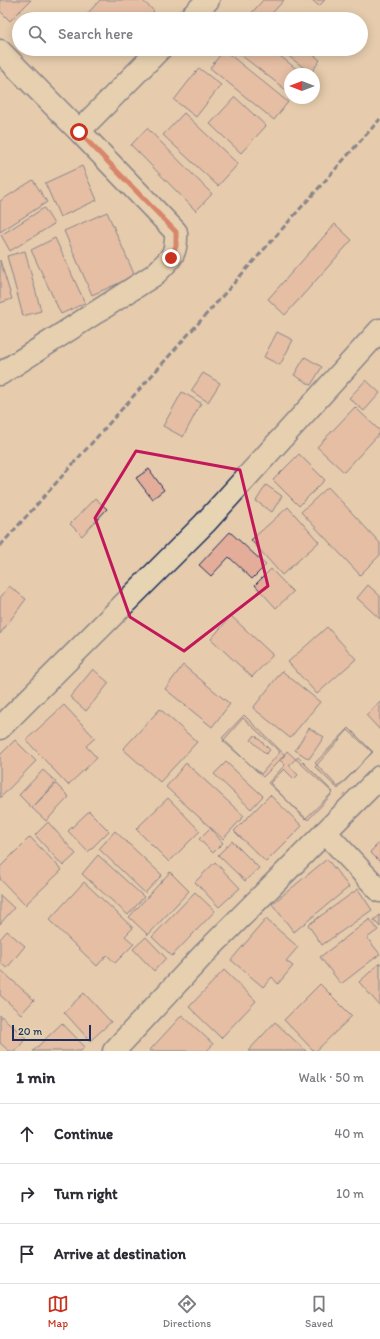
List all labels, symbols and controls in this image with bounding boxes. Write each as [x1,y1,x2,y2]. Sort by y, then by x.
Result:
search box [12,12,368,56]
icon: search [26,23,48,45]
text: Search here [58,25,133,43]
north arrow [284,68,320,104]
route start [70,123,88,141]
route end [162,249,180,267]
scale bar [12,1023,91,1042]
text: 20 m [18,1025,42,1038]
text: 1 min [16,1067,55,1087]
text: Walk · 50 m [299,1070,364,1085]
icon: ahead [16,1123,38,1145]
text: Continue [54,1125,113,1143]
text: 40 m [334,1126,364,1141]
icon: right [16,1183,38,1205]
text: Turn right [54,1185,118,1203]
text: 10 m [336,1186,364,1201]
icon: arrive [16,1243,38,1265]
text: Arrive at destination [54,1245,186,1263]
tab: Map [47,1293,69,1330]
tab: Directions [163,1293,211,1330]
tab: Saved [305,1293,333,1330]

